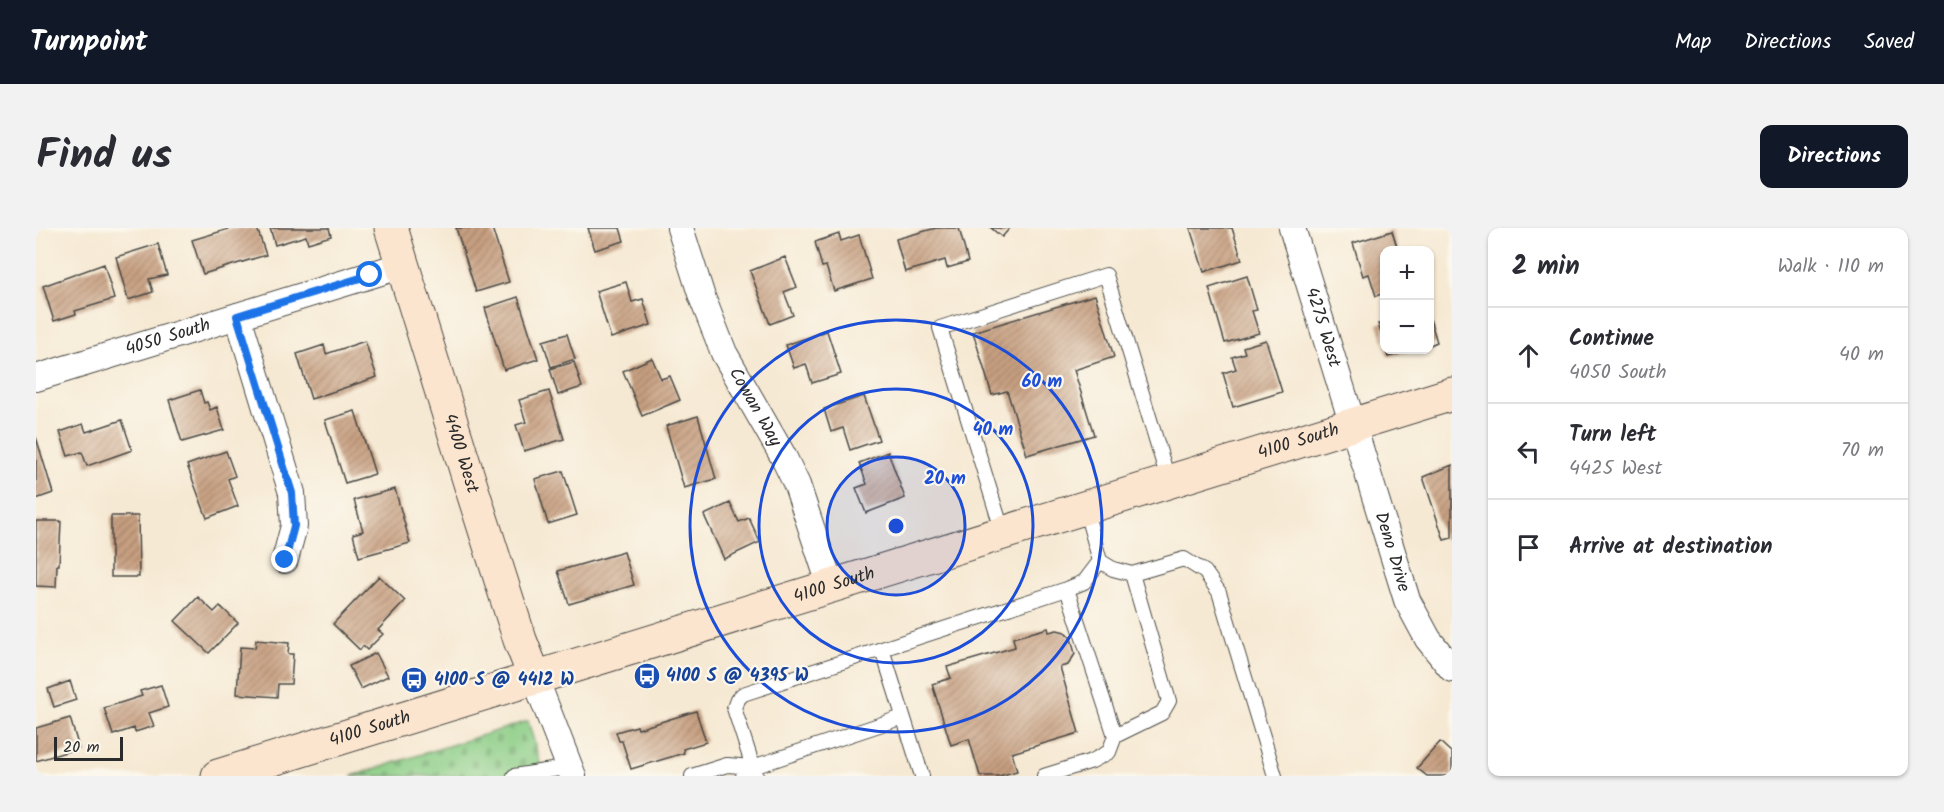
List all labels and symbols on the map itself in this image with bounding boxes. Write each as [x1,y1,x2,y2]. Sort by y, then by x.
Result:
route start [356,261,382,287]
street label: 4275 West [1297,284,1349,372]
street label: 4050 South [122,311,214,364]
street label: Cowan Way [721,362,790,453]
text: 60 m [1022,368,1063,397]
street label: 4400 West [435,410,487,498]
street label: 4100 South [1254,415,1343,468]
text: 40 m [973,416,1014,445]
text: 20 m [924,465,966,494]
street label: Deno Drive [1366,508,1418,595]
centre of rings [886,516,906,536]
route end [271,546,297,572]
street label: 4100 South [790,559,878,612]
bus stop icon: 4100 S @ 4395 W [632,661,662,691]
place label: 4100 S @ 4395 W [666,662,809,691]
bus stop icon: 4100 S @ 4412 W [399,665,429,695]
place label: 4100 S @ 4412 W [434,666,574,695]
street label: 4100 South [326,703,414,755]
scale bar [54,734,123,762]

